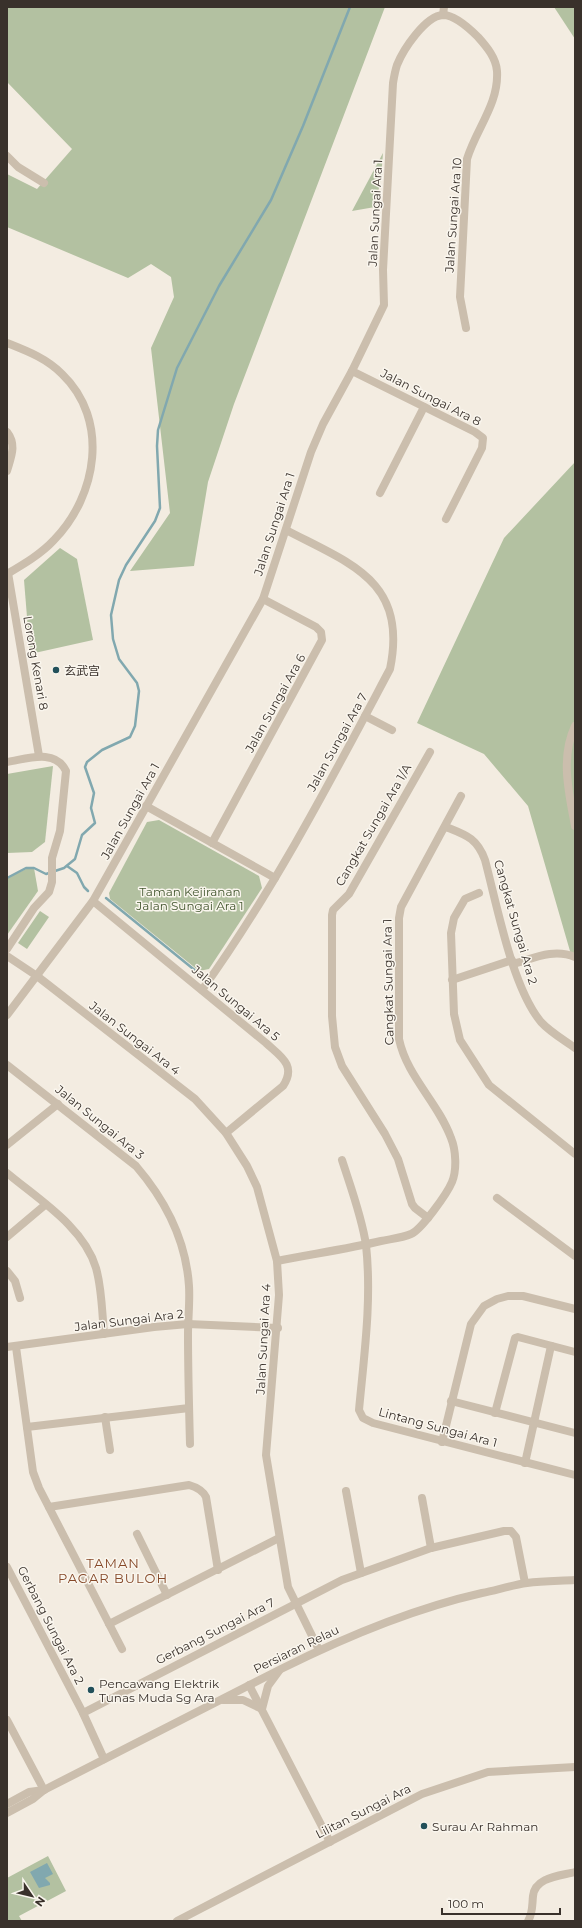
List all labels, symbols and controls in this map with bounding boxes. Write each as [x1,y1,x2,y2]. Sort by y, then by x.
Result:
street label: Jalan Sungai Ara 10 [441,157,465,274]
street label: Jalan Sungai Ara 1 [365,159,385,268]
street label: Jalan Sungai Ara 8 [377,365,484,429]
street label: Jalan Sungai Ara 1 [250,471,298,578]
street label: Lorong Kenari 8 [20,615,52,712]
street label: Jalan Sungai Ara 6 [241,651,308,756]
place label: 玄武宫 [64,663,100,678]
marker: 玄武宫 [51,665,61,675]
street label: Jalan Sungai Ara 7 [303,690,370,795]
street label: Jalan Sungai Ara 1 [97,760,163,862]
street label: Cangkat Sungai Ara 1/A [332,761,414,889]
street label: Cangkat Sungai Ara 2 [491,858,541,986]
park label: Taman Kejiranan Jalan Sungai Ara 1 [135,884,244,913]
street label: Cangkat Sungai Ara 1 [379,919,397,1045]
street label: Jalan Sungai Ara 5 [188,961,283,1044]
street label: Jalan Sungai Ara 4 [86,997,183,1078]
street label: Jalan Sungai Ara 3 [52,1081,148,1163]
street label: Jalan Sungai Ara 4 [253,1283,273,1396]
street label: Jalan Sungai Ara 2 [73,1306,185,1334]
street label: Lintang Sungai Ara 1 [377,1404,499,1450]
district label: TAMAN PAGAR BULOH [58,1555,168,1586]
street label: Gerbang Sungai Ara 2 [15,1563,88,1687]
street label: Gerbang Sungai Ara 7 [153,1595,277,1667]
street label: Persiaran Relau [251,1622,341,1676]
place label: Pencawang Elektrik Tunas Muda Sg Ara [99,1676,220,1705]
marker: Pencawang Elektrik Tunas Muda Sg Ara [86,1685,96,1695]
street label: Lilitan Sungai Ara [313,1781,413,1841]
place label: Surau Ar Rahman [432,1819,538,1834]
marker: Surau Ar Rahman [419,1821,429,1831]
north arrow [12,1876,52,1916]
scale bar [442,1890,560,1916]
text: N [32,1894,48,1909]
text: 100 m [448,1896,484,1911]

